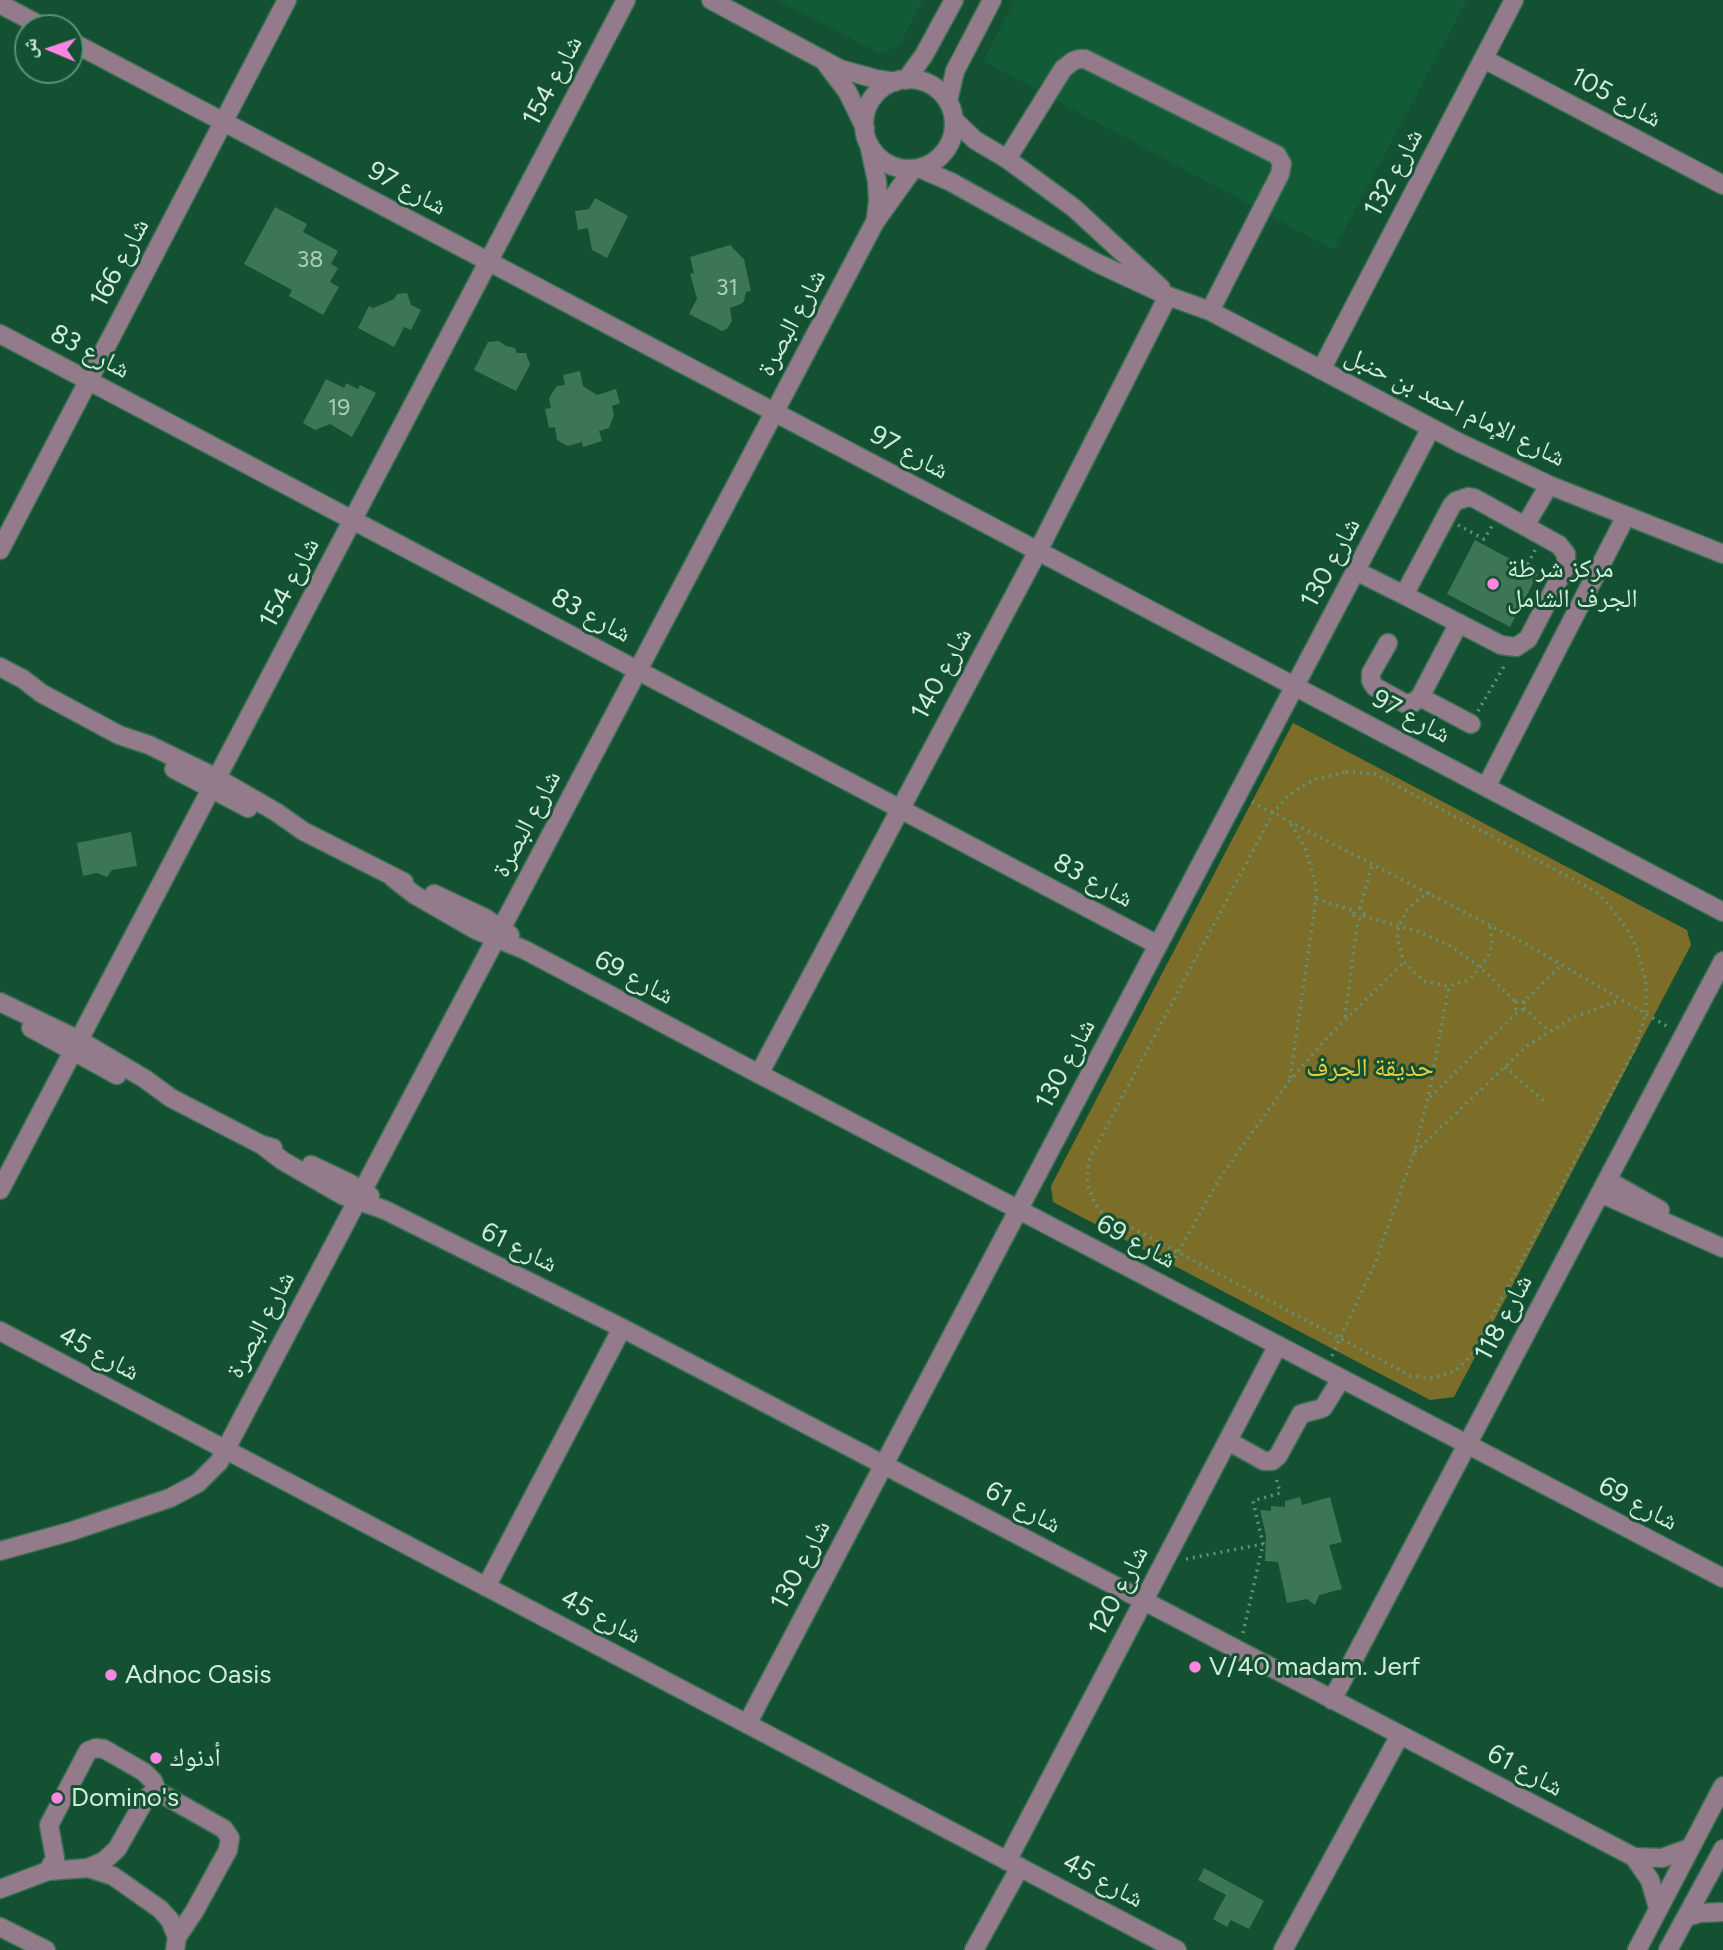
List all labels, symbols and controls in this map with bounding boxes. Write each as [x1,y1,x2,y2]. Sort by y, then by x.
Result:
north arrow [14,14,84,84]
street label: شارع 154 [516,31,590,131]
text: ش [18,38,41,59]
street label: شارع 105 [1565,61,1667,135]
street label: شارع 132 [1358,124,1430,222]
street label: شارع 97 [362,155,452,223]
street label: شارع 166 [84,213,156,313]
house number: 38 [297,246,323,274]
street label: شارع البصرة [751,264,833,382]
house number: 31 [716,274,738,302]
street label: شارع 83 [45,318,135,386]
street label: شارع الإمام احمد بن حنبل [1340,340,1570,474]
house number: 19 [328,394,350,422]
street label: شارع 97 [864,419,954,487]
street label: شارع 130 [1294,513,1368,613]
street label: شارع 154 [253,533,327,633]
place label: مركز شرطة الجرف الشامل [1507,553,1638,614]
marker: مركز شرطة الجرف الشامل [1485,576,1501,592]
street label: شارع 83 [546,582,636,650]
street label: شارع 140 [905,623,979,725]
street label: شارع 97 [1366,683,1456,751]
street label: شارع البصرة [486,765,568,883]
street label: شارع 83 [1048,847,1138,915]
street label: شارع 69 [589,944,679,1012]
street label: شارع 130 [1029,1014,1103,1114]
park label: حديقة الجرف [1306,1052,1434,1084]
street label: شارع 69 [1091,1208,1181,1276]
street label: شارع 61 [476,1216,562,1280]
street label: شارع البصرة [220,1266,302,1384]
street label: شارع 118 [1468,1269,1540,1367]
street label: شارع 45 [53,1320,145,1388]
street label: شارع 69 [1593,1470,1683,1538]
street label: شارع 61 [980,1475,1066,1541]
street label: شارع 130 [764,1515,838,1615]
street label: شارع 120 [1082,1541,1156,1641]
street label: شارع 45 [555,1583,647,1651]
place label: V/40 madam. Jerf [1209,1651,1420,1683]
place label: Adnoc Oasis [125,1659,271,1691]
marker: V/40 madam. Jerf [1187,1659,1203,1675]
marker: Adnoc Oasis [103,1667,119,1683]
street label: شارع 61 [1482,1738,1568,1804]
place label: أدنوك [170,1742,221,1774]
marker: أدنوك [148,1750,164,1766]
place label: Domino's [71,1782,179,1814]
marker: Domino's [49,1790,65,1806]
street label: شارع 45 [1057,1847,1149,1915]

